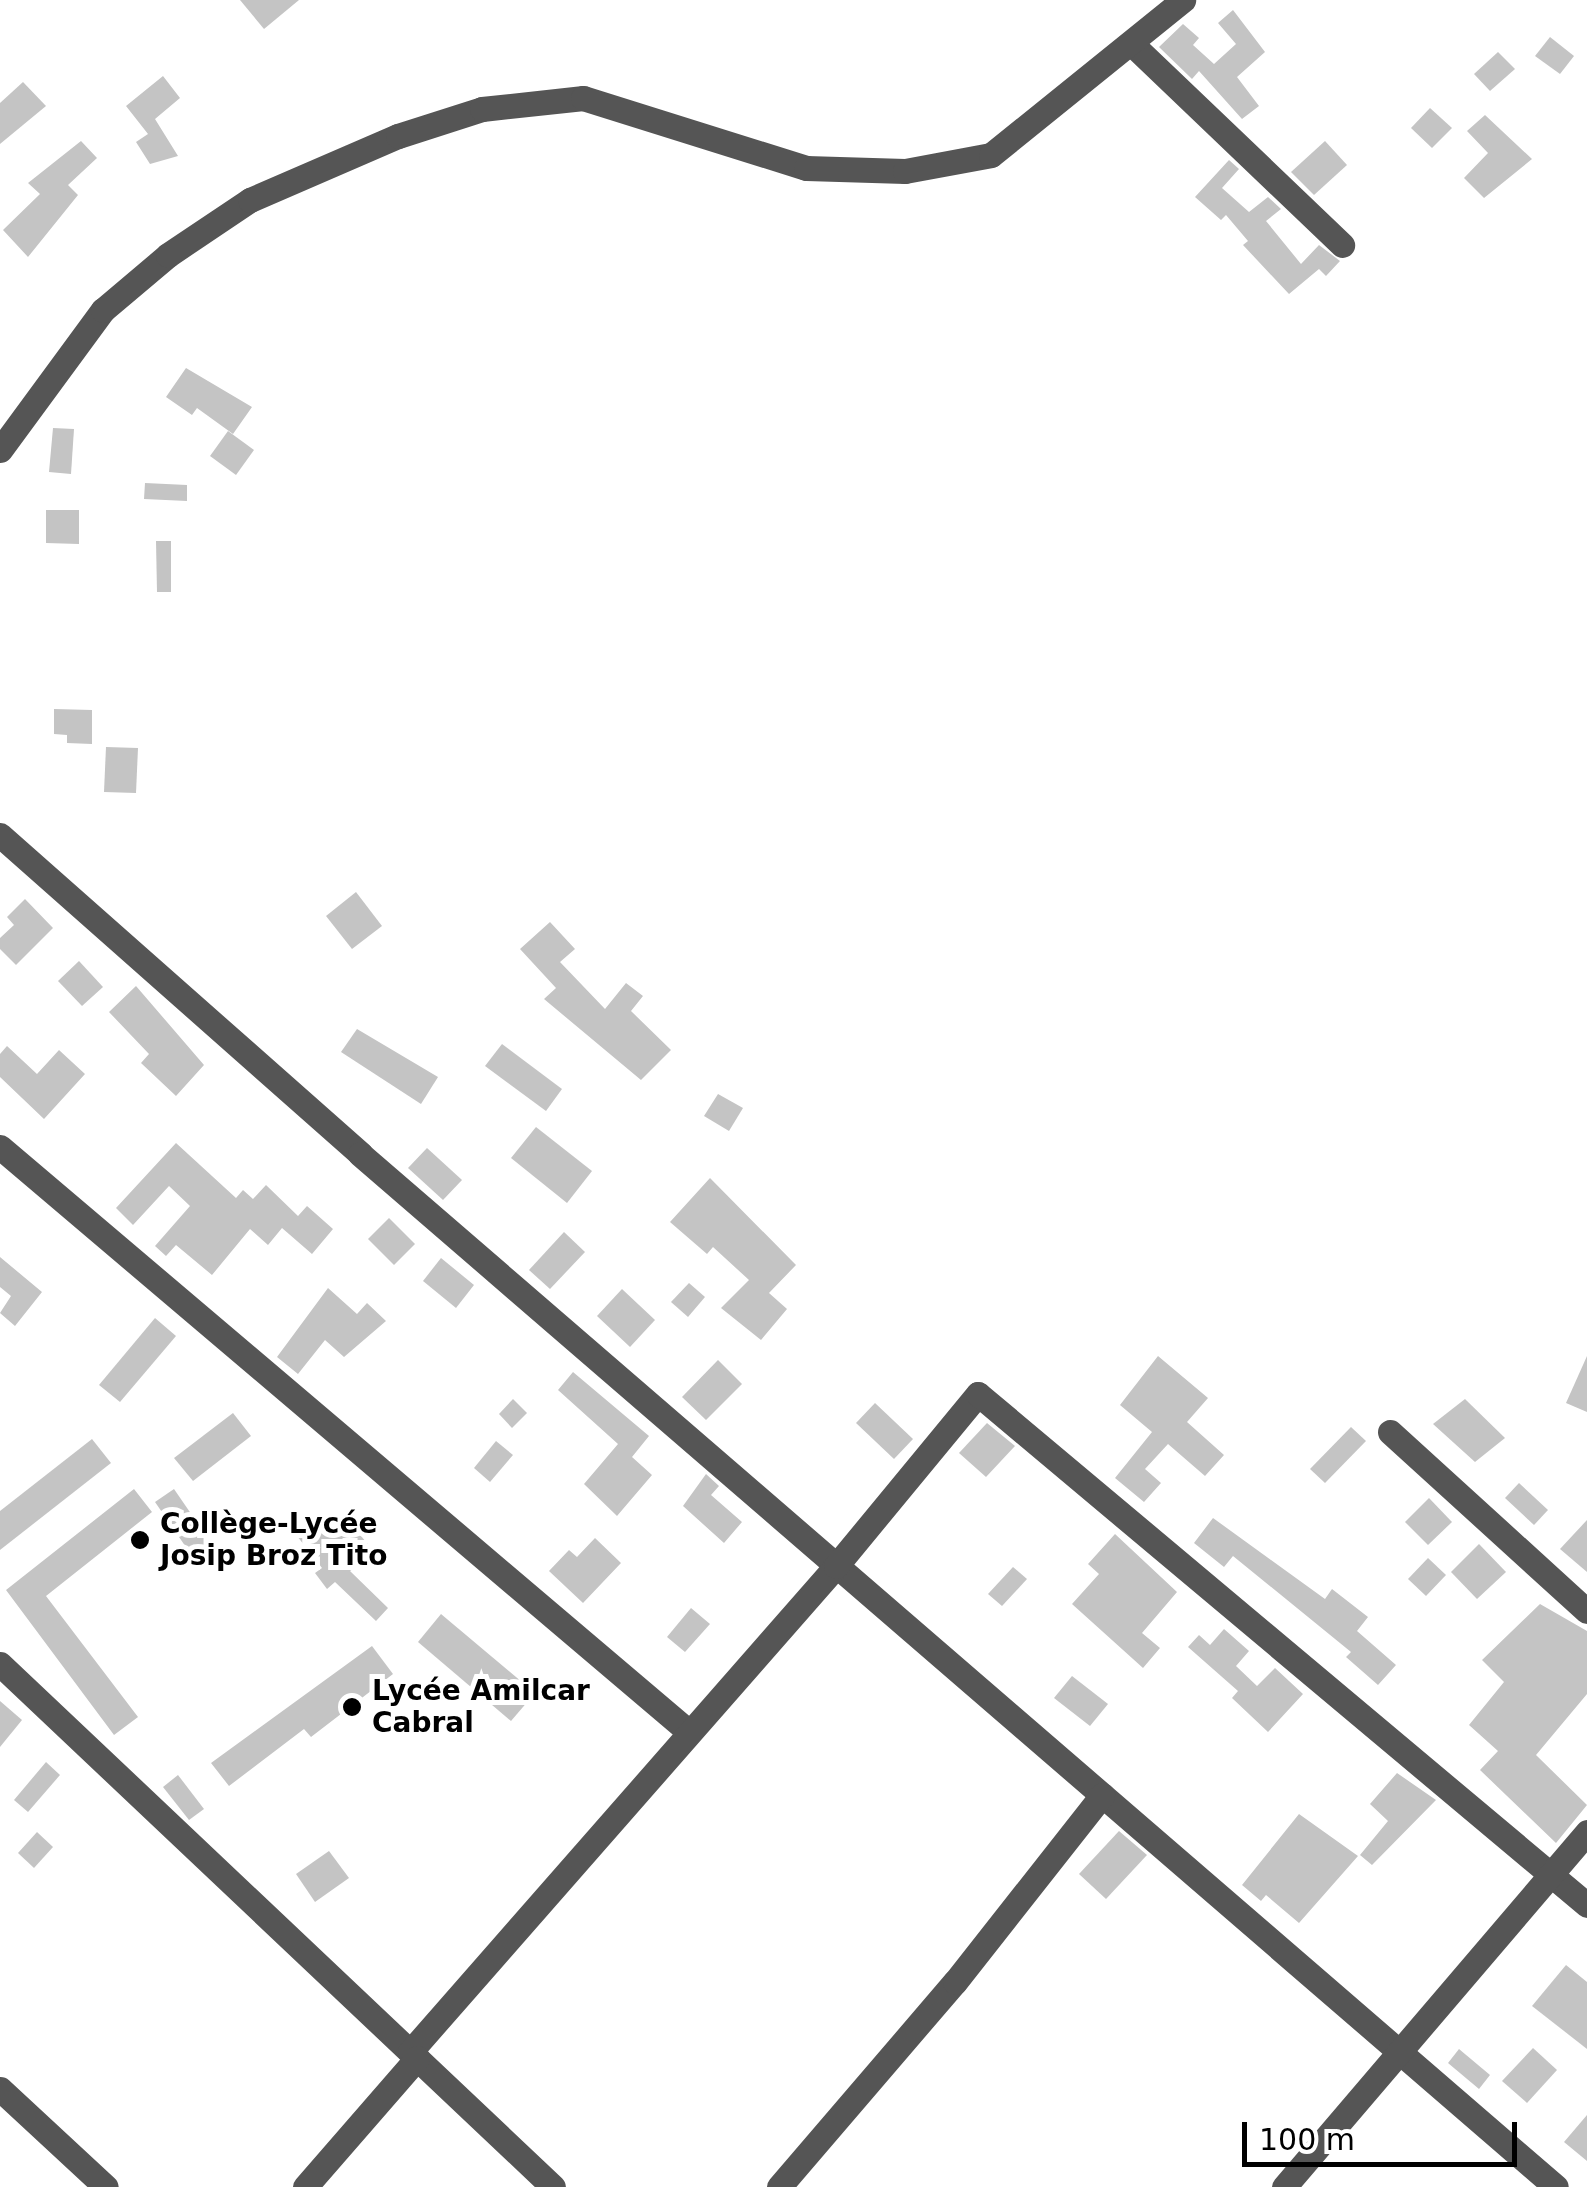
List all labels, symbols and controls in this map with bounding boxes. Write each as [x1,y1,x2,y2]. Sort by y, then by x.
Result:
place label: Collège-Lycée Josip Broz Tito [160,1507,387,1573]
marker: Collège-Lycée Josip Broz Tito [129,1529,151,1551]
place label: Lycée Amilcar Cabral [372,1674,590,1740]
marker: Lycée Amilcar Cabral [341,1696,363,1718]
scale bar [1247,2102,1522,2164]
text: 100 m [1259,2122,1355,2157]

